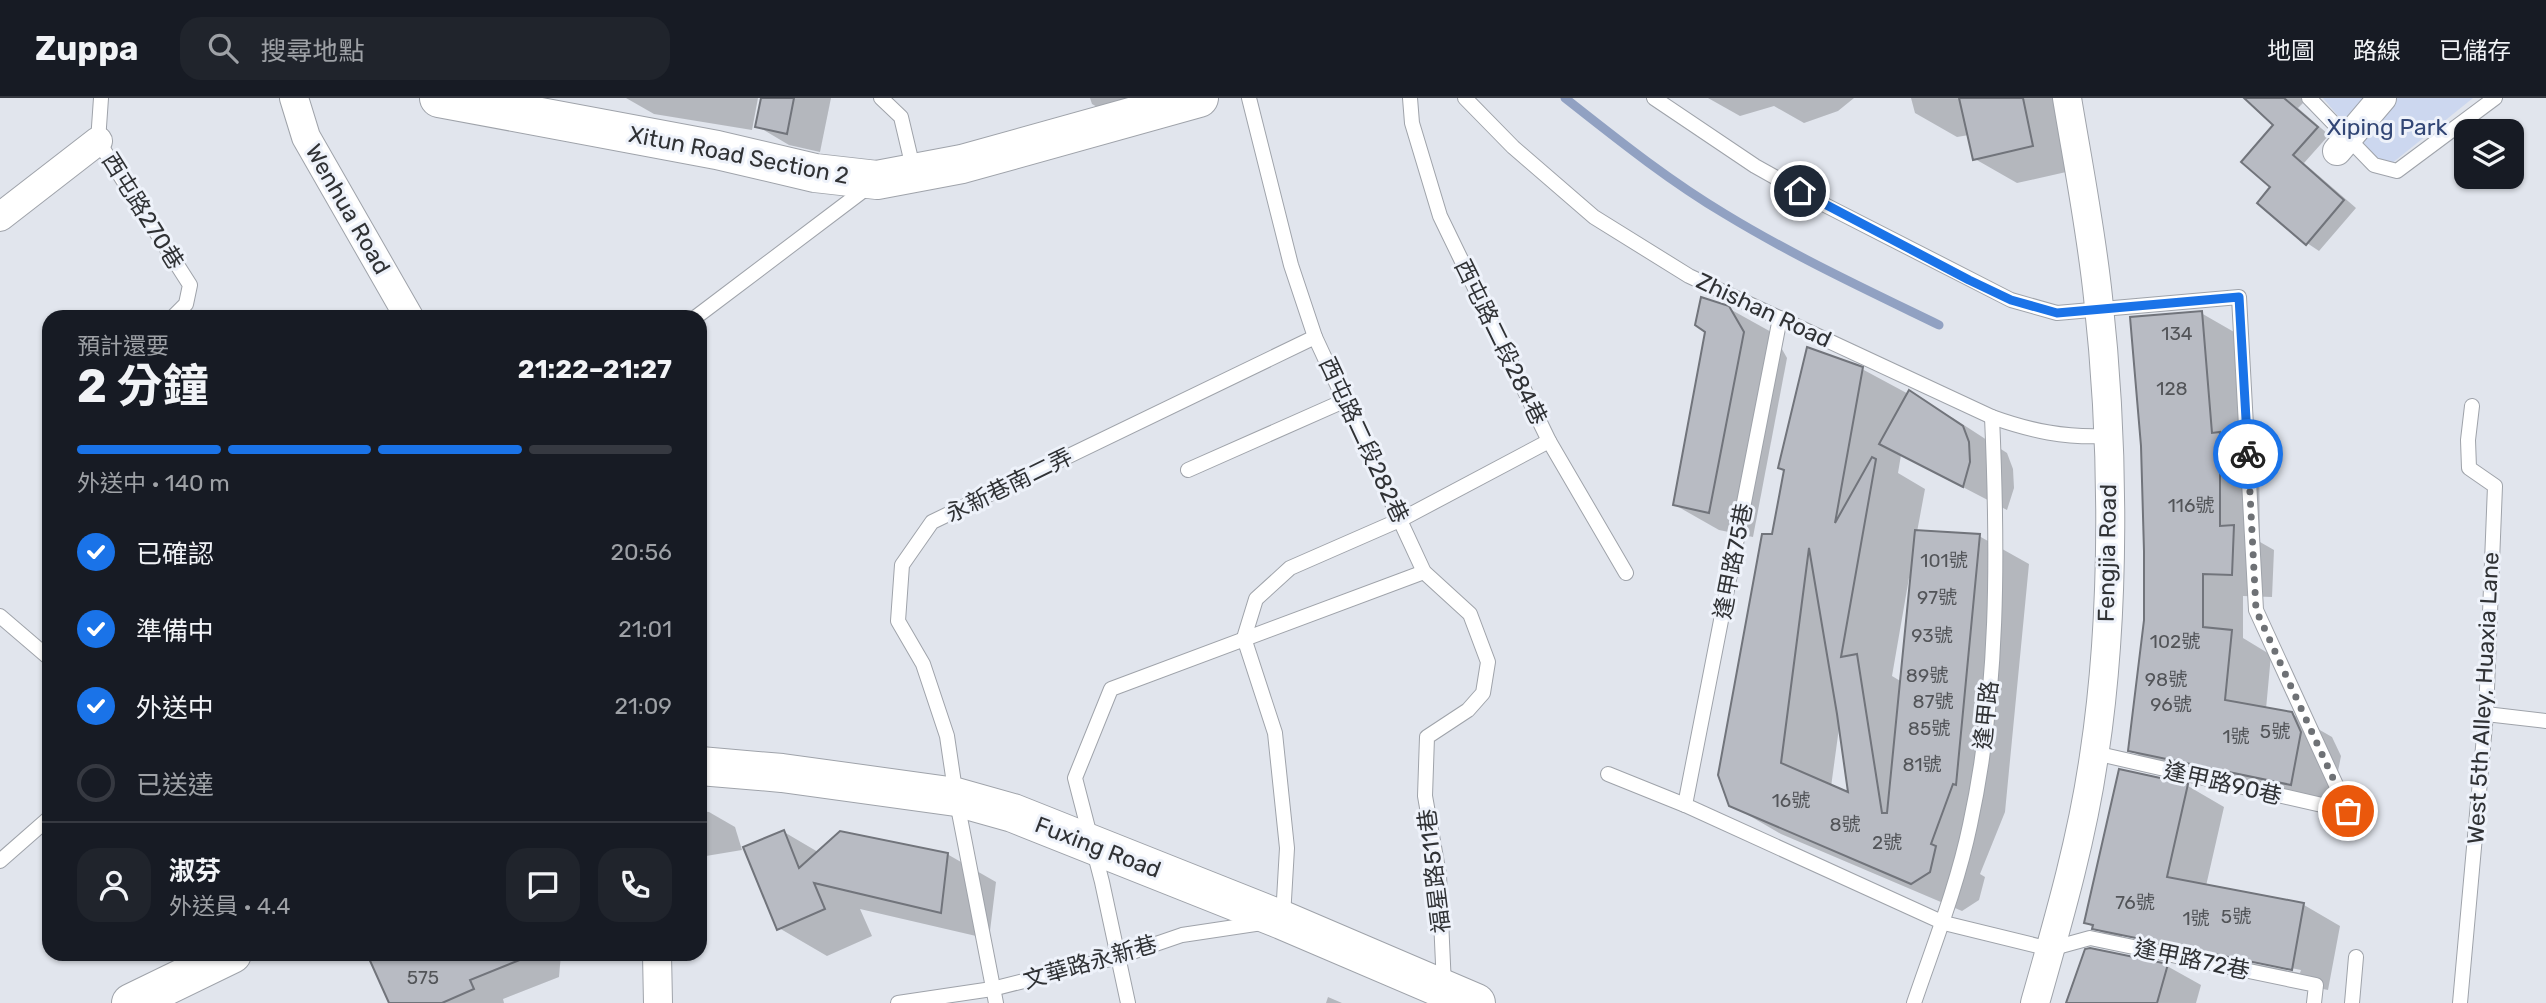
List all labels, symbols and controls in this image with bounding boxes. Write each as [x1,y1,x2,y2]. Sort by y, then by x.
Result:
search box [180,17,670,80]
text: Zuppa [35,29,138,68]
icon: search [204,29,242,67]
text: 搜尋地點 [260,36,365,67]
text: 地圖 [2267,37,2315,65]
text: 路線 [2353,37,2401,65]
text: 已儲存 [2439,37,2511,65]
park label: Xiping Park [2327,113,2447,141]
map controls [2454,119,2524,189]
button: layers [2454,119,2524,189]
street label: Xitun Road Section 2 [627,120,851,190]
street label: Wenhua Road [300,139,396,279]
street label: 西屯路270巷 [96,148,190,274]
pin [1770,161,1830,221]
icon: home [1781,172,1819,210]
street label: 西屯路二段284巷 [1449,255,1553,429]
street label: Zhishan Road [1692,266,1836,354]
house number: 134 [2161,322,2193,345]
text: 預計還要 [77,332,169,360]
street label: 西屯路二段282巷 [1313,353,1415,527]
text: 21:22–21:27 [518,354,672,385]
text: 2 分鐘 [77,359,209,414]
house number: 128 [2156,377,2188,400]
courier [2213,419,2283,489]
icon: bike [2229,435,2267,473]
street label: 永新巷南二弄 [941,442,1077,528]
text: 外送中 · 140 m [77,469,230,497]
street label: Fengjia Road [2092,484,2122,622]
house number: 116號 [2168,494,2214,517]
street label: 逢甲路75巷 [1708,501,1758,621]
icon: check [77,533,115,571]
text: 20:56 [610,538,672,566]
text: 已確認 [136,539,214,570]
house number: 101號 [1920,549,1968,572]
street label: West 5th Alley, Huaxia Lane [2461,551,2505,845]
house number: 97號 [1917,586,1957,609]
icon: check [77,610,115,648]
text: 21:01 [618,615,672,643]
text: 準備中 [136,616,214,647]
house number: 93號 [1911,624,1953,647]
house number: 102號 [2150,630,2200,653]
house number: 89號 [1906,664,1948,687]
house number: 98號 [2145,668,2187,691]
street label: 逢甲路 [1968,679,2004,751]
icon: check [77,687,115,725]
house number: 87號 [1913,690,1953,713]
text: 21:09 [615,692,672,720]
text: 外送中 [136,693,214,724]
house number: 96號 [2150,693,2192,716]
house number: 85號 [1908,717,1950,740]
house number: 5號 [2260,720,2290,743]
house number: 1號 [2222,725,2250,748]
house number: 81號 [1902,753,1942,776]
street label: 逢甲路90巷 [2161,756,2285,810]
text: 已送達 [136,770,214,801]
pin [2318,781,2378,841]
house number: 16號 [1772,789,1810,812]
icon: bag [2329,792,2367,830]
street label: 福星路511巷 [1412,807,1456,935]
street label: Fuxing Road [1031,810,1165,884]
house number: 8號 [1829,813,1861,836]
house number: 2號 [1872,831,1902,854]
button: person [77,848,151,922]
button: chat [506,848,580,922]
button: phone [598,848,672,922]
text: 淑芬 [169,856,221,887]
house number: 76號 [2115,891,2155,914]
text: 外送員 · 4.4 [169,892,291,920]
house number: 5號 [2221,905,2251,928]
house number: 1號 [2182,907,2210,930]
street label: 文華路永新巷 [1020,930,1160,994]
street label: 逢甲路72巷 [2132,933,2252,985]
house number: 575 [407,966,439,989]

